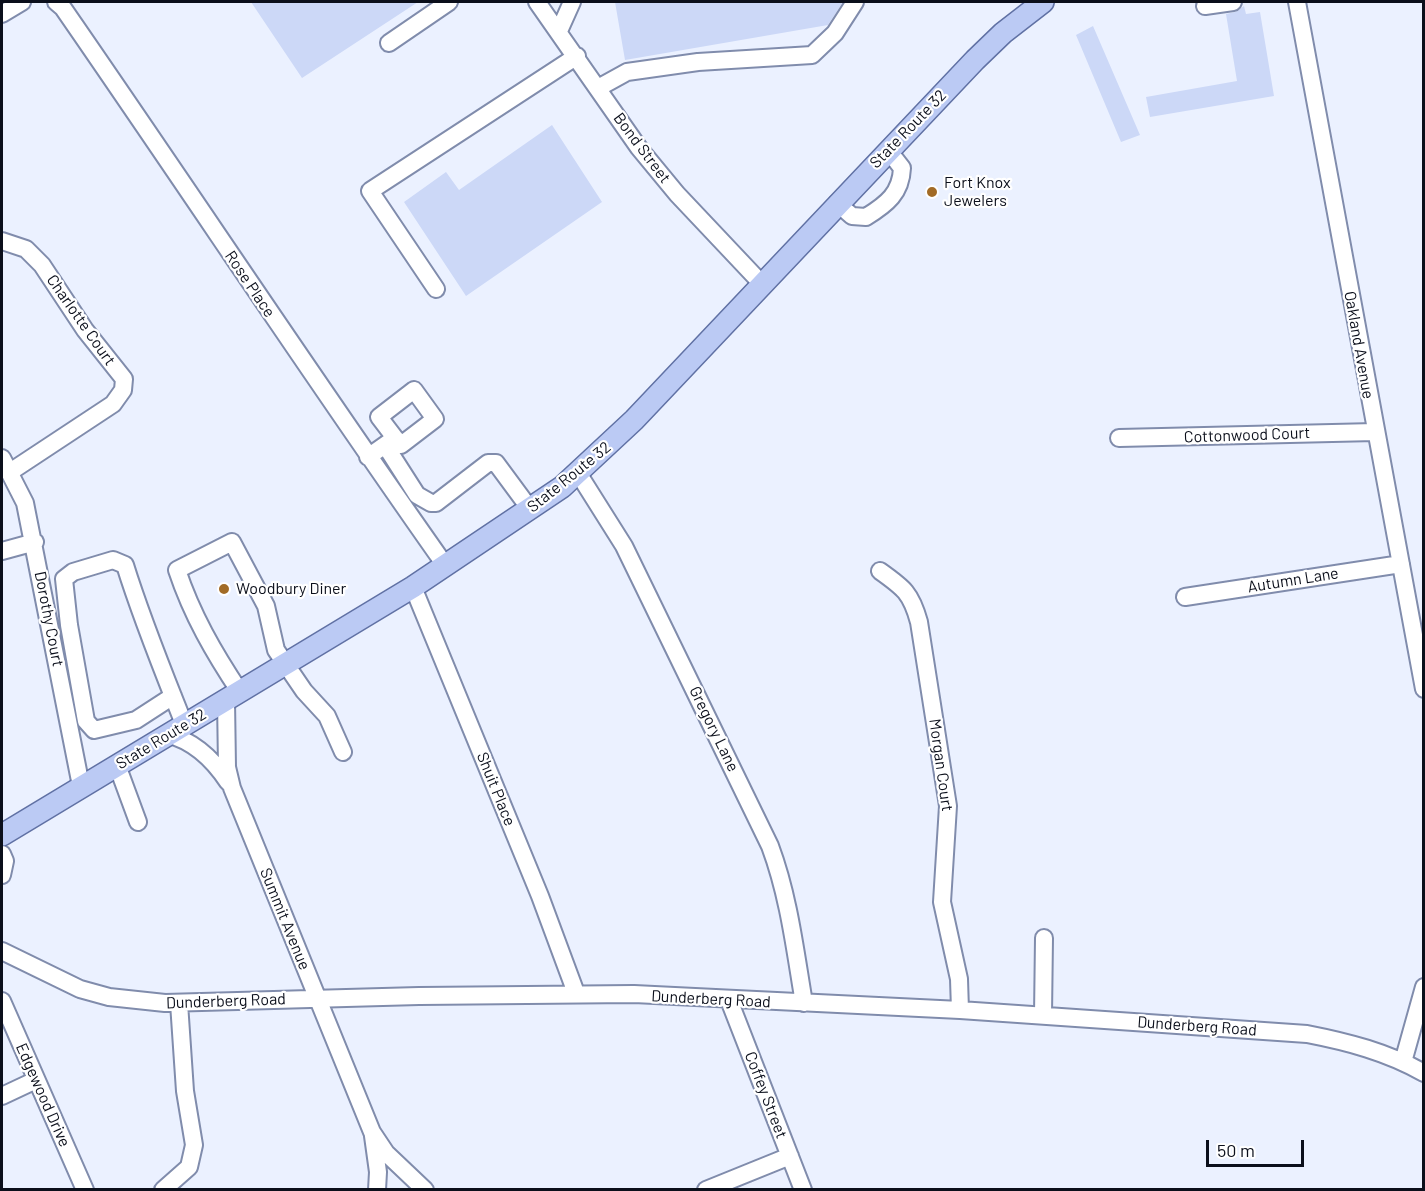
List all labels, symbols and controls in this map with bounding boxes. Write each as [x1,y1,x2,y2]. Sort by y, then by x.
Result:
street label: State Route 32 [866,86,950,172]
street label: Bond Street [609,109,675,187]
place label: Fort Knox Jewelers [944,173,1011,211]
marker: Fort Knox Jewelers [925,185,939,199]
street label: Rose Place [221,247,279,321]
street label: Charlotte Court [43,271,119,369]
street label: Oakland Avenue [1340,290,1378,400]
street label: Cottonwood Court [1183,423,1311,447]
street label: State Route 32 [523,438,615,516]
street label: Autumn Lane [1246,563,1340,597]
street label: Dorothy Court [30,570,68,668]
place label: Woodbury Diner [236,579,346,599]
marker: Woodbury Diner [217,582,231,596]
street label: Gregory Lane [685,683,743,775]
street label: State Route 32 [112,705,210,773]
street label: Morgan Court [925,718,957,812]
street label: Shuit Place [473,749,519,829]
street label: Summit Avenue [256,865,314,973]
street label: Dunderberg Road [651,986,771,1012]
street label: Dunderberg Road [166,989,286,1013]
street label: Dunderberg Road [1137,1012,1257,1040]
street label: Edgewood Drive [12,1040,74,1150]
street label: Coffey Street [741,1049,791,1141]
scale bar [1209,1128,1306,1166]
text: 50 m [1217,1139,1255,1161]

